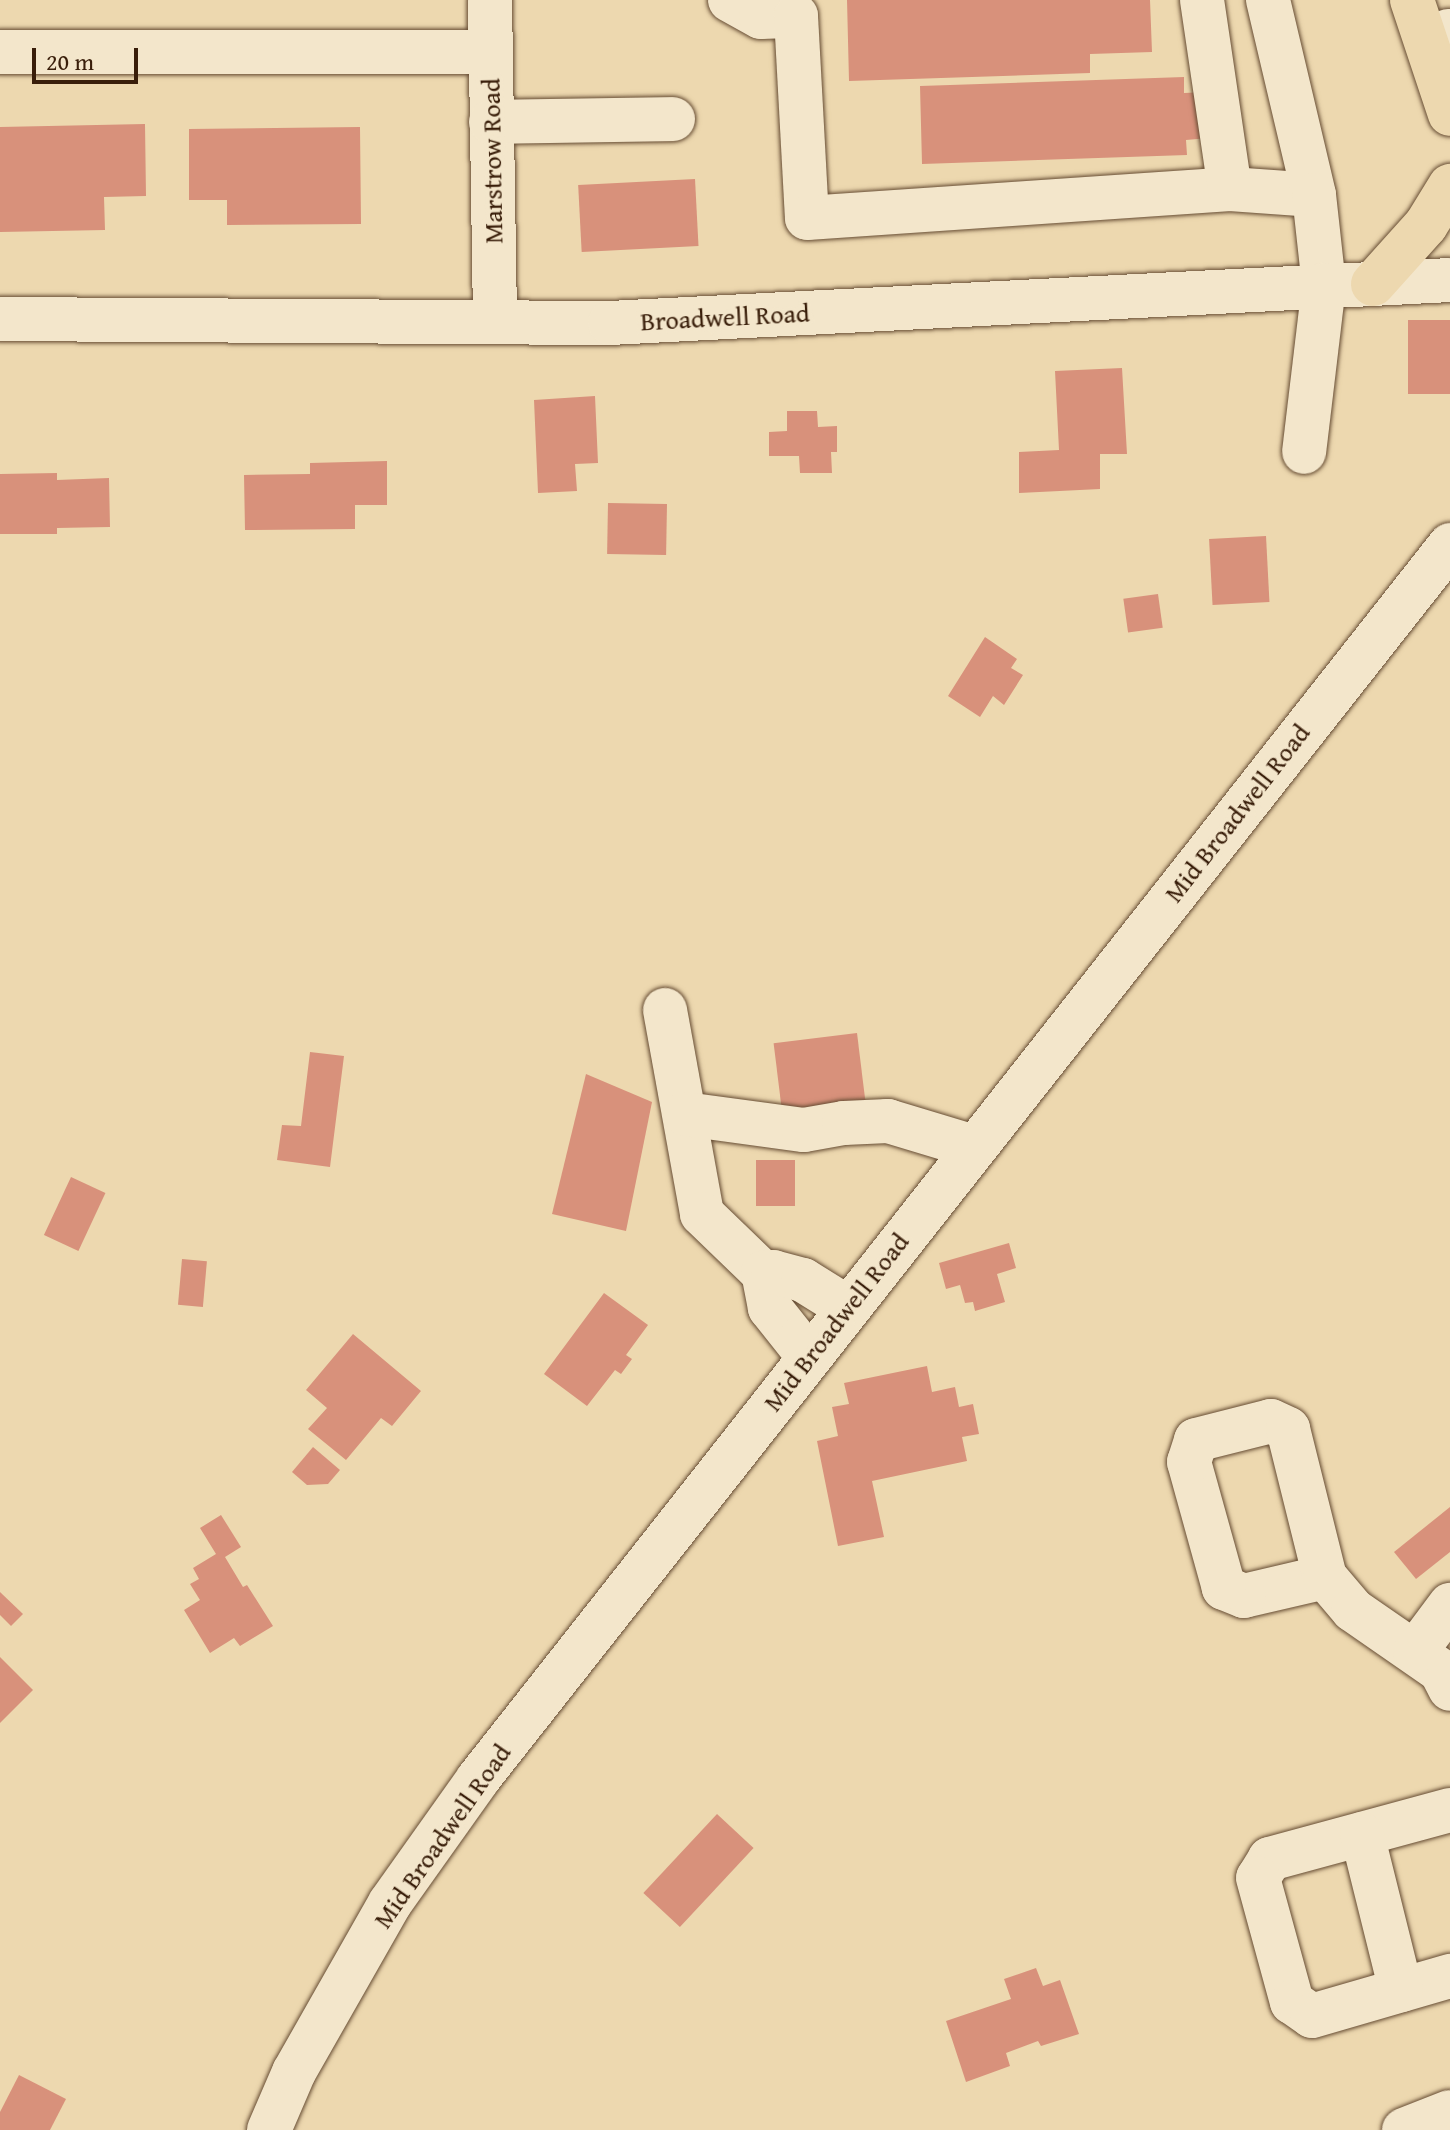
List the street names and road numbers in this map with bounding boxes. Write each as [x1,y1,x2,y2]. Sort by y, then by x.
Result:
street label: Marstrow Road [475,78,509,244]
street label: Broadwell Road [640,297,810,337]
street label: Mid Broadwell Road [1158,718,1316,908]
street label: Mid Broadwell Road [757,1227,915,1417]
street label: Mid Broadwell Road [367,1738,517,1934]

